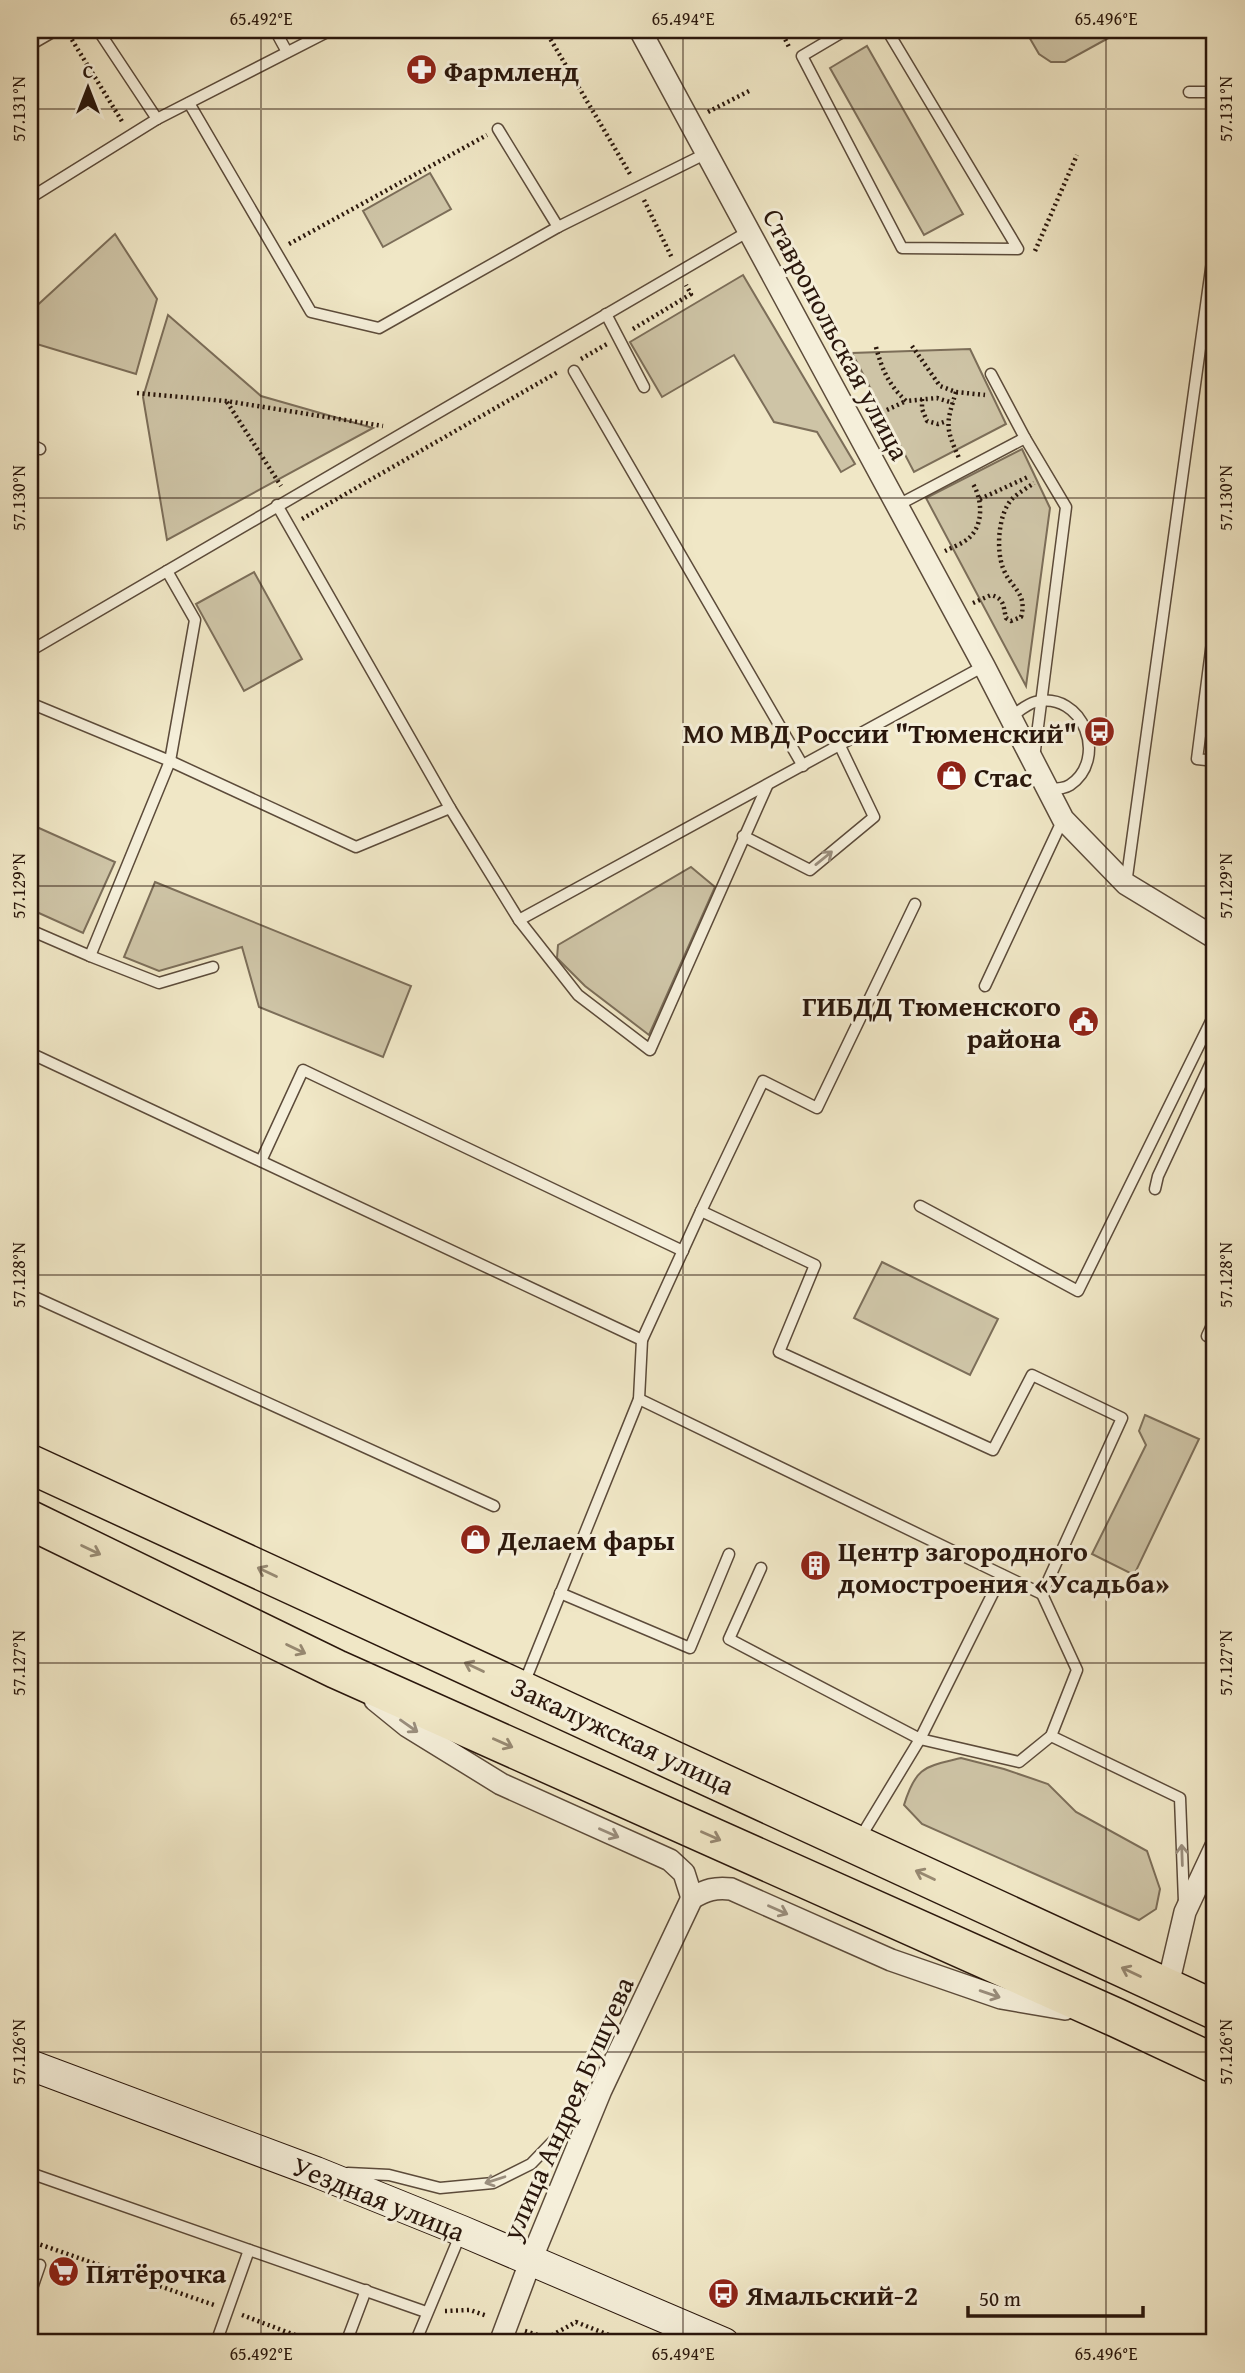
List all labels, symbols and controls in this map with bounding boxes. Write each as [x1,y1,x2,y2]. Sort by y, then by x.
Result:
text: 65.492°E [229,5,293,32]
text: 65.494°E [651,5,715,32]
text: 65.496°E [1074,5,1138,32]
place label: Фармленд [444,50,579,91]
north arrow [52,52,122,122]
pharmacy icon: Фармленд [404,53,438,87]
text: С [83,57,94,85]
text: 57.131°N [5,76,32,142]
text: 57.131°N [1212,76,1239,142]
street label: Ставропольская улица [753,201,921,468]
text: 57.130°N [5,465,32,531]
text: 57.130°N [1212,465,1239,531]
place label: МО МВД России "Тюменский" [683,712,1077,753]
bus stop icon: МО МВД России "Тюменский" [1083,715,1117,749]
place label: Стас [974,756,1032,797]
shop icon: Стас [934,759,968,793]
one-way arrow [814,850,832,866]
text: 57.129°N [5,853,32,919]
text: 57.129°N [1212,853,1239,919]
place label: ГИБДД Тюменского района [802,985,1062,1058]
public building icon: ГИБДД Тюменского района [1067,1004,1101,1038]
text: 57.128°N [5,1242,32,1308]
text: 57.128°N [1212,1242,1239,1308]
place label: Делаем фары [497,1519,675,1560]
shop icon: Делаем фары [458,1522,492,1556]
place label: Центр загородного домостроения «Усадьба» [838,1530,1170,1603]
one-way arrow [80,1543,101,1557]
building icon: Центр загородного домостроения «Усадьба» [798,1549,832,1583]
one-way arrow [257,1565,278,1578]
text: 57.127°N [5,1630,32,1696]
text: 57.127°N [1212,1630,1239,1696]
one-way arrow [285,1643,306,1657]
one-way arrow [464,1659,485,1673]
street label: Закалужская улица [505,1665,742,1805]
one-way arrow [399,1719,418,1733]
one-way arrow [492,1737,513,1750]
one-way arrow [598,1827,619,1840]
one-way arrow [699,1830,721,1843]
one-way arrow [1176,1844,1189,1867]
one-way arrow [915,1868,936,1882]
one-way arrow [767,1904,788,1917]
one-way arrow [1121,1965,1142,1978]
street label: улица Андрея Бушуева [490,1969,644,2247]
one-way arrow [978,1989,1000,2001]
text: 57.126°N [5,2019,32,2085]
text: 57.126°N [1212,2019,1239,2085]
street label: Уездная улица [286,2145,472,2252]
one-way arrow [484,2175,506,2188]
place label: Пятёрочка [86,2252,227,2293]
supermarket icon: Пятёрочка [46,2255,80,2289]
place label: Ямальский-2 [745,2274,918,2315]
scale bar [968,2275,1144,2319]
bus stop icon: Ямальский-2 [706,2277,740,2311]
text: 50 m [979,2283,1021,2314]
text: 65.492°E [229,2340,293,2367]
text: 65.494°E [651,2340,715,2367]
text: 65.496°E [1074,2340,1138,2367]

